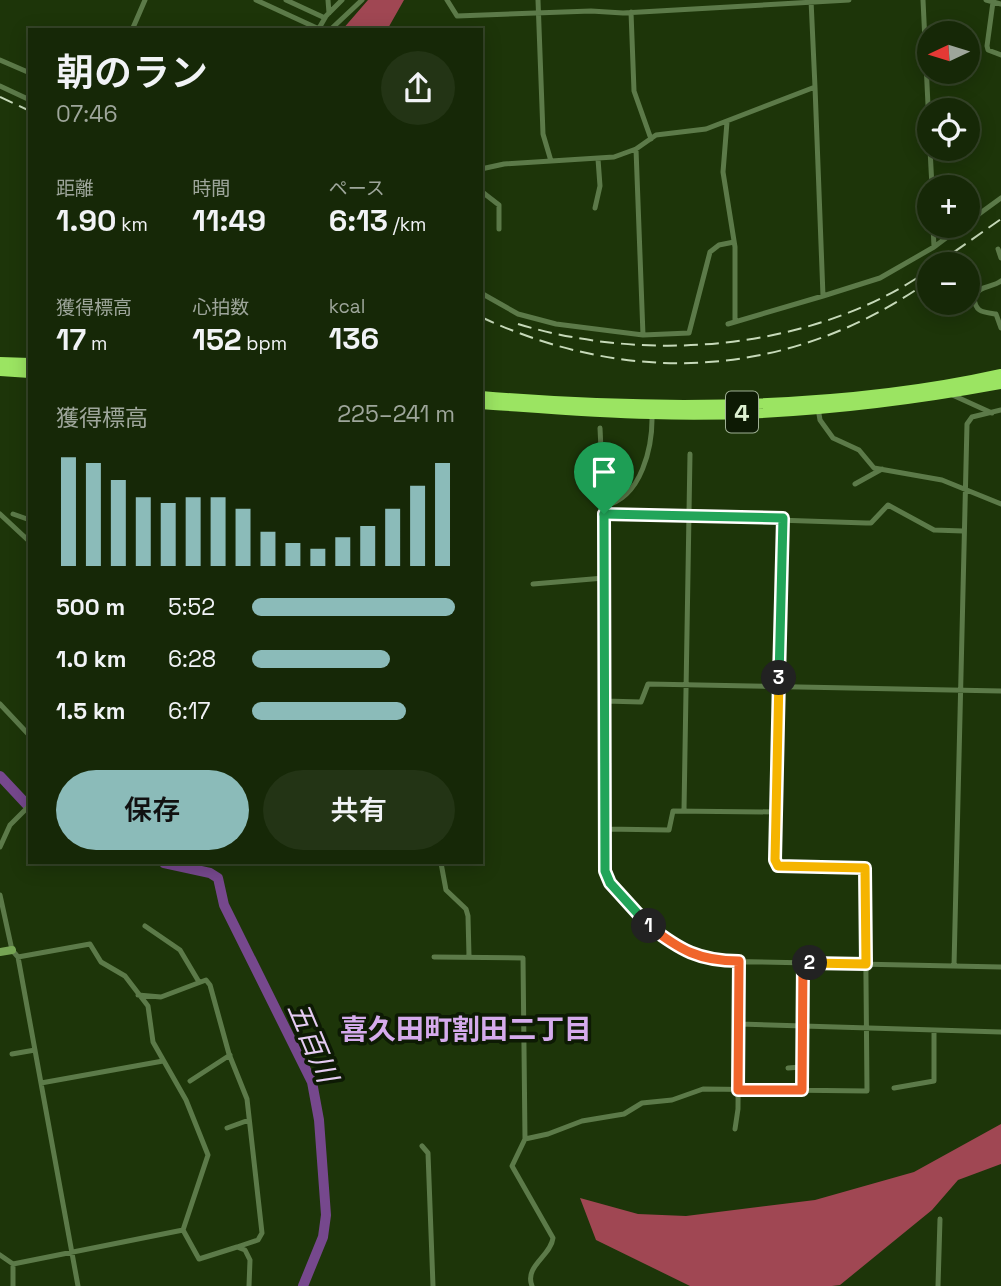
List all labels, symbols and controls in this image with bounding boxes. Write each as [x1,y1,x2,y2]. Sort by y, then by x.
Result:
north arrow [917,21,980,84]
map controls [917,21,980,315]
text: 朝のラン [56,49,208,97]
button: share [381,51,455,125]
button: locate [917,98,980,161]
text: 07:46 [56,99,118,129]
button: + [917,175,980,238]
text: 距離 [56,176,94,201]
text: 時間 [192,176,230,201]
text: ペース [329,176,385,201]
text: 1.90 [56,201,116,240]
text: 11:49 [192,201,266,240]
text: 6:13 [329,201,388,240]
text: km [116,212,148,237]
text: /km [388,212,426,237]
button: − [917,252,980,315]
text: kcal [329,294,365,319]
text: 獲得標高 [56,295,132,320]
text: 心拍数 [192,295,249,320]
text: 136 [329,319,379,358]
text: 17 [56,320,86,359]
text: 152 [192,320,241,359]
text: m [86,331,107,356]
text: bpm [241,331,287,356]
road number: 4 [726,391,758,432]
text: 225–241 m [337,399,455,429]
text: 獲得標高 [56,403,148,433]
pin [574,442,634,514]
icon: arrive [585,453,623,491]
text: 500 m [56,592,125,622]
text: 5:52 [168,592,215,622]
text: 1.0 km [56,644,126,674]
text: 6:28 [168,644,216,674]
pin: 3 [762,660,796,696]
text: 3 [773,665,784,690]
text: 1.5 km [56,696,126,726]
text: 6:17 [168,696,210,726]
button: 保存 [56,770,249,850]
button: 共有 [263,770,455,850]
pin: 1 [632,908,666,944]
text: 1 [644,913,653,938]
pin: 2 [792,946,828,981]
text: 2 [804,950,815,975]
water label: 五百川 [280,996,347,1090]
district label: 喜久田町割田二丁目 [340,1011,592,1047]

